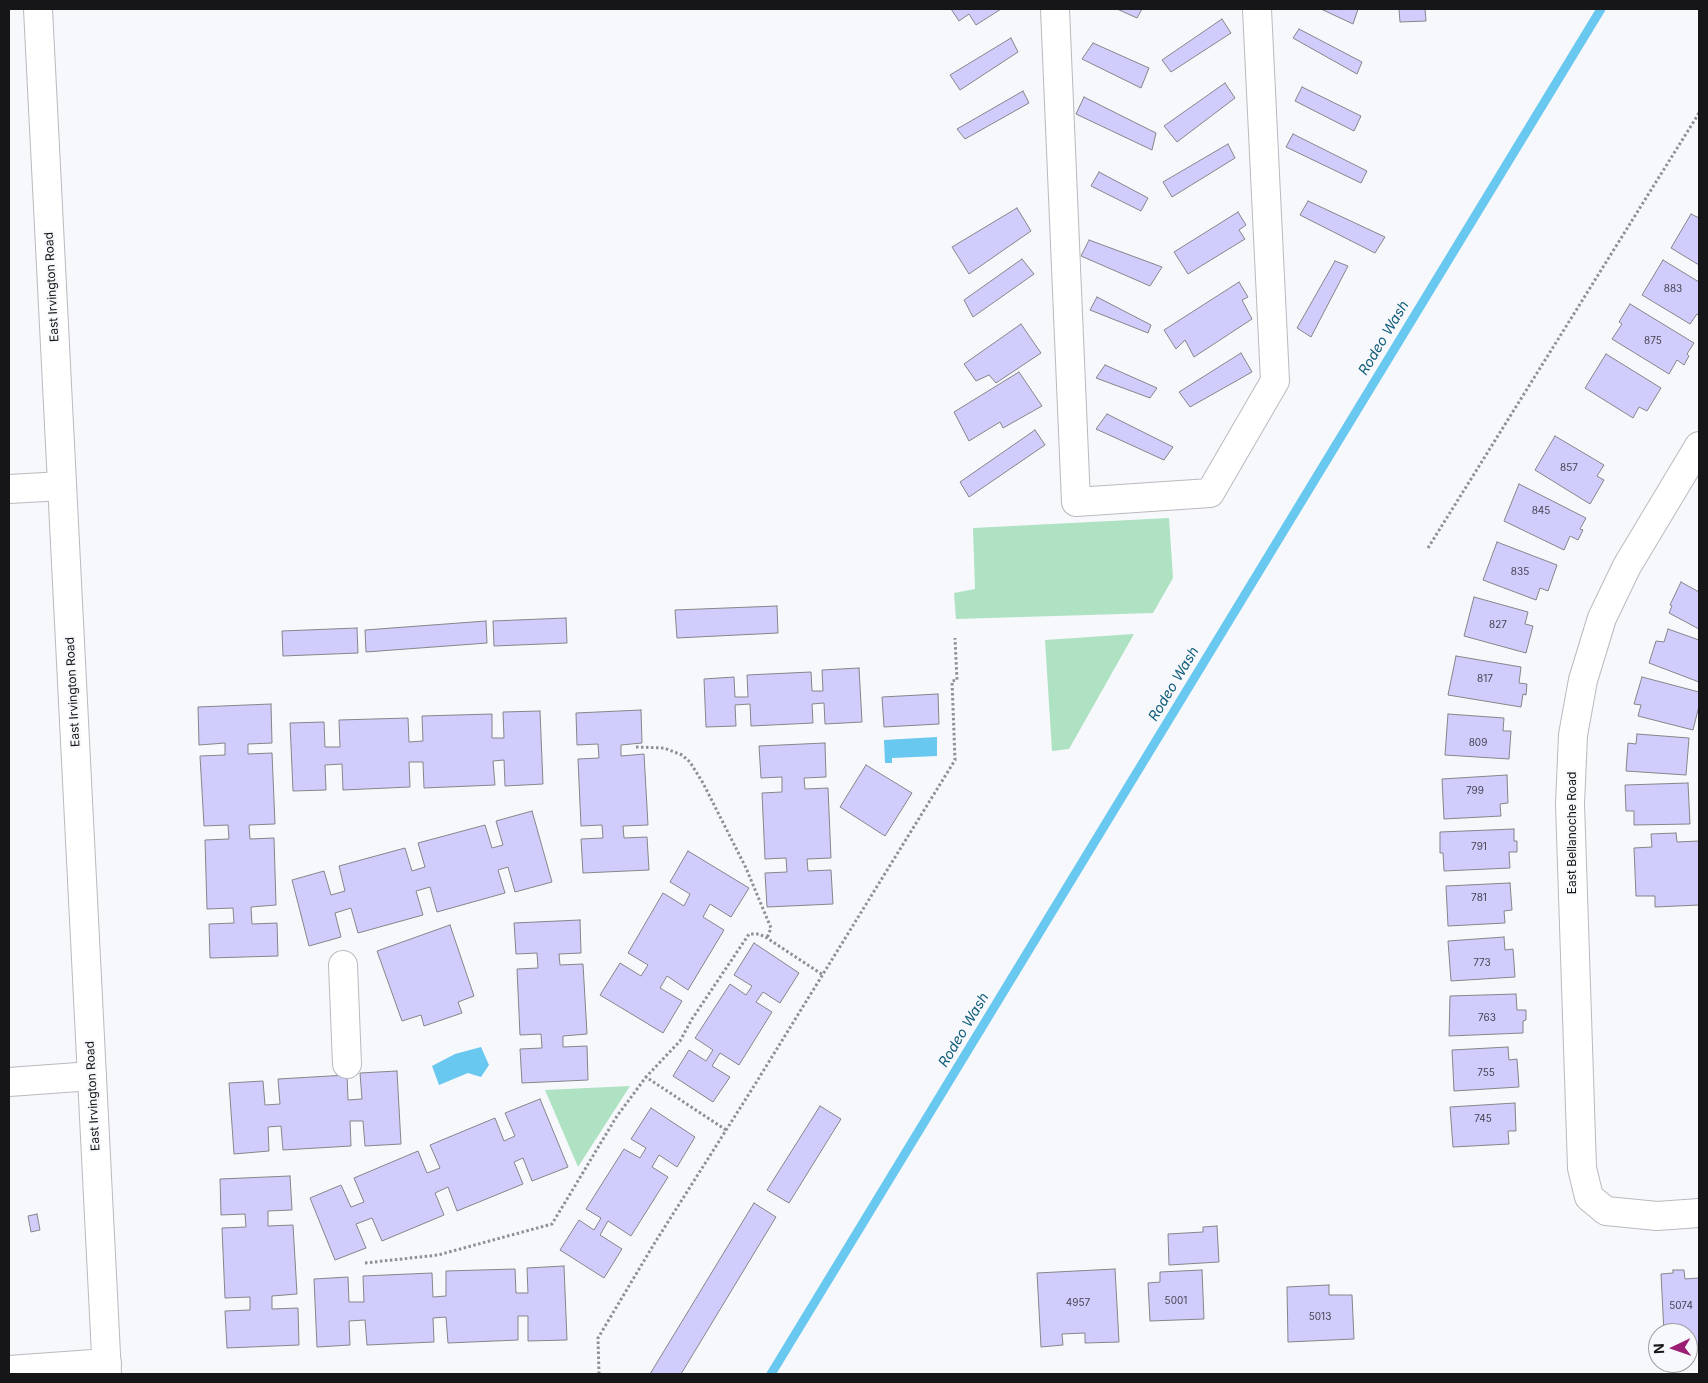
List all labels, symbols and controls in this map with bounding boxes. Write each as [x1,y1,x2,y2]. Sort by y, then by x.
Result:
street label: East Irvington Road [42,232,62,342]
house number: 883 [1664,283,1682,295]
water label: Rodeo Wash [1355,298,1413,378]
house number: 875 [1644,335,1662,347]
house number: 857 [1560,462,1578,474]
house number: 845 [1532,505,1550,517]
house number: 835 [1511,566,1529,578]
house number: 827 [1489,619,1507,631]
street label: East Irvington Road [63,637,83,747]
water label: Rodeo Wash [1145,644,1203,724]
house number: 817 [1477,673,1493,685]
house number: 809 [1469,737,1487,749]
street label: East Bellanoche Road [1565,772,1579,894]
house number: 799 [1466,785,1484,797]
house number: 791 [1471,841,1487,853]
house number: 781 [1471,892,1487,904]
house number: 773 [1473,957,1491,969]
water label: Rodeo Wash [935,990,993,1070]
house number: 763 [1478,1012,1496,1024]
street label: East Irvington Road [83,1041,103,1151]
house number: 755 [1477,1067,1495,1079]
house number: 745 [1474,1113,1492,1125]
house number: 5001 [1165,1295,1187,1307]
house number: 4957 [1066,1297,1090,1309]
house number: 5074 [1669,1300,1693,1312]
house number: 5013 [1309,1311,1331,1323]
north arrow [1648,1323,1698,1373]
text: N [1650,1343,1667,1355]

